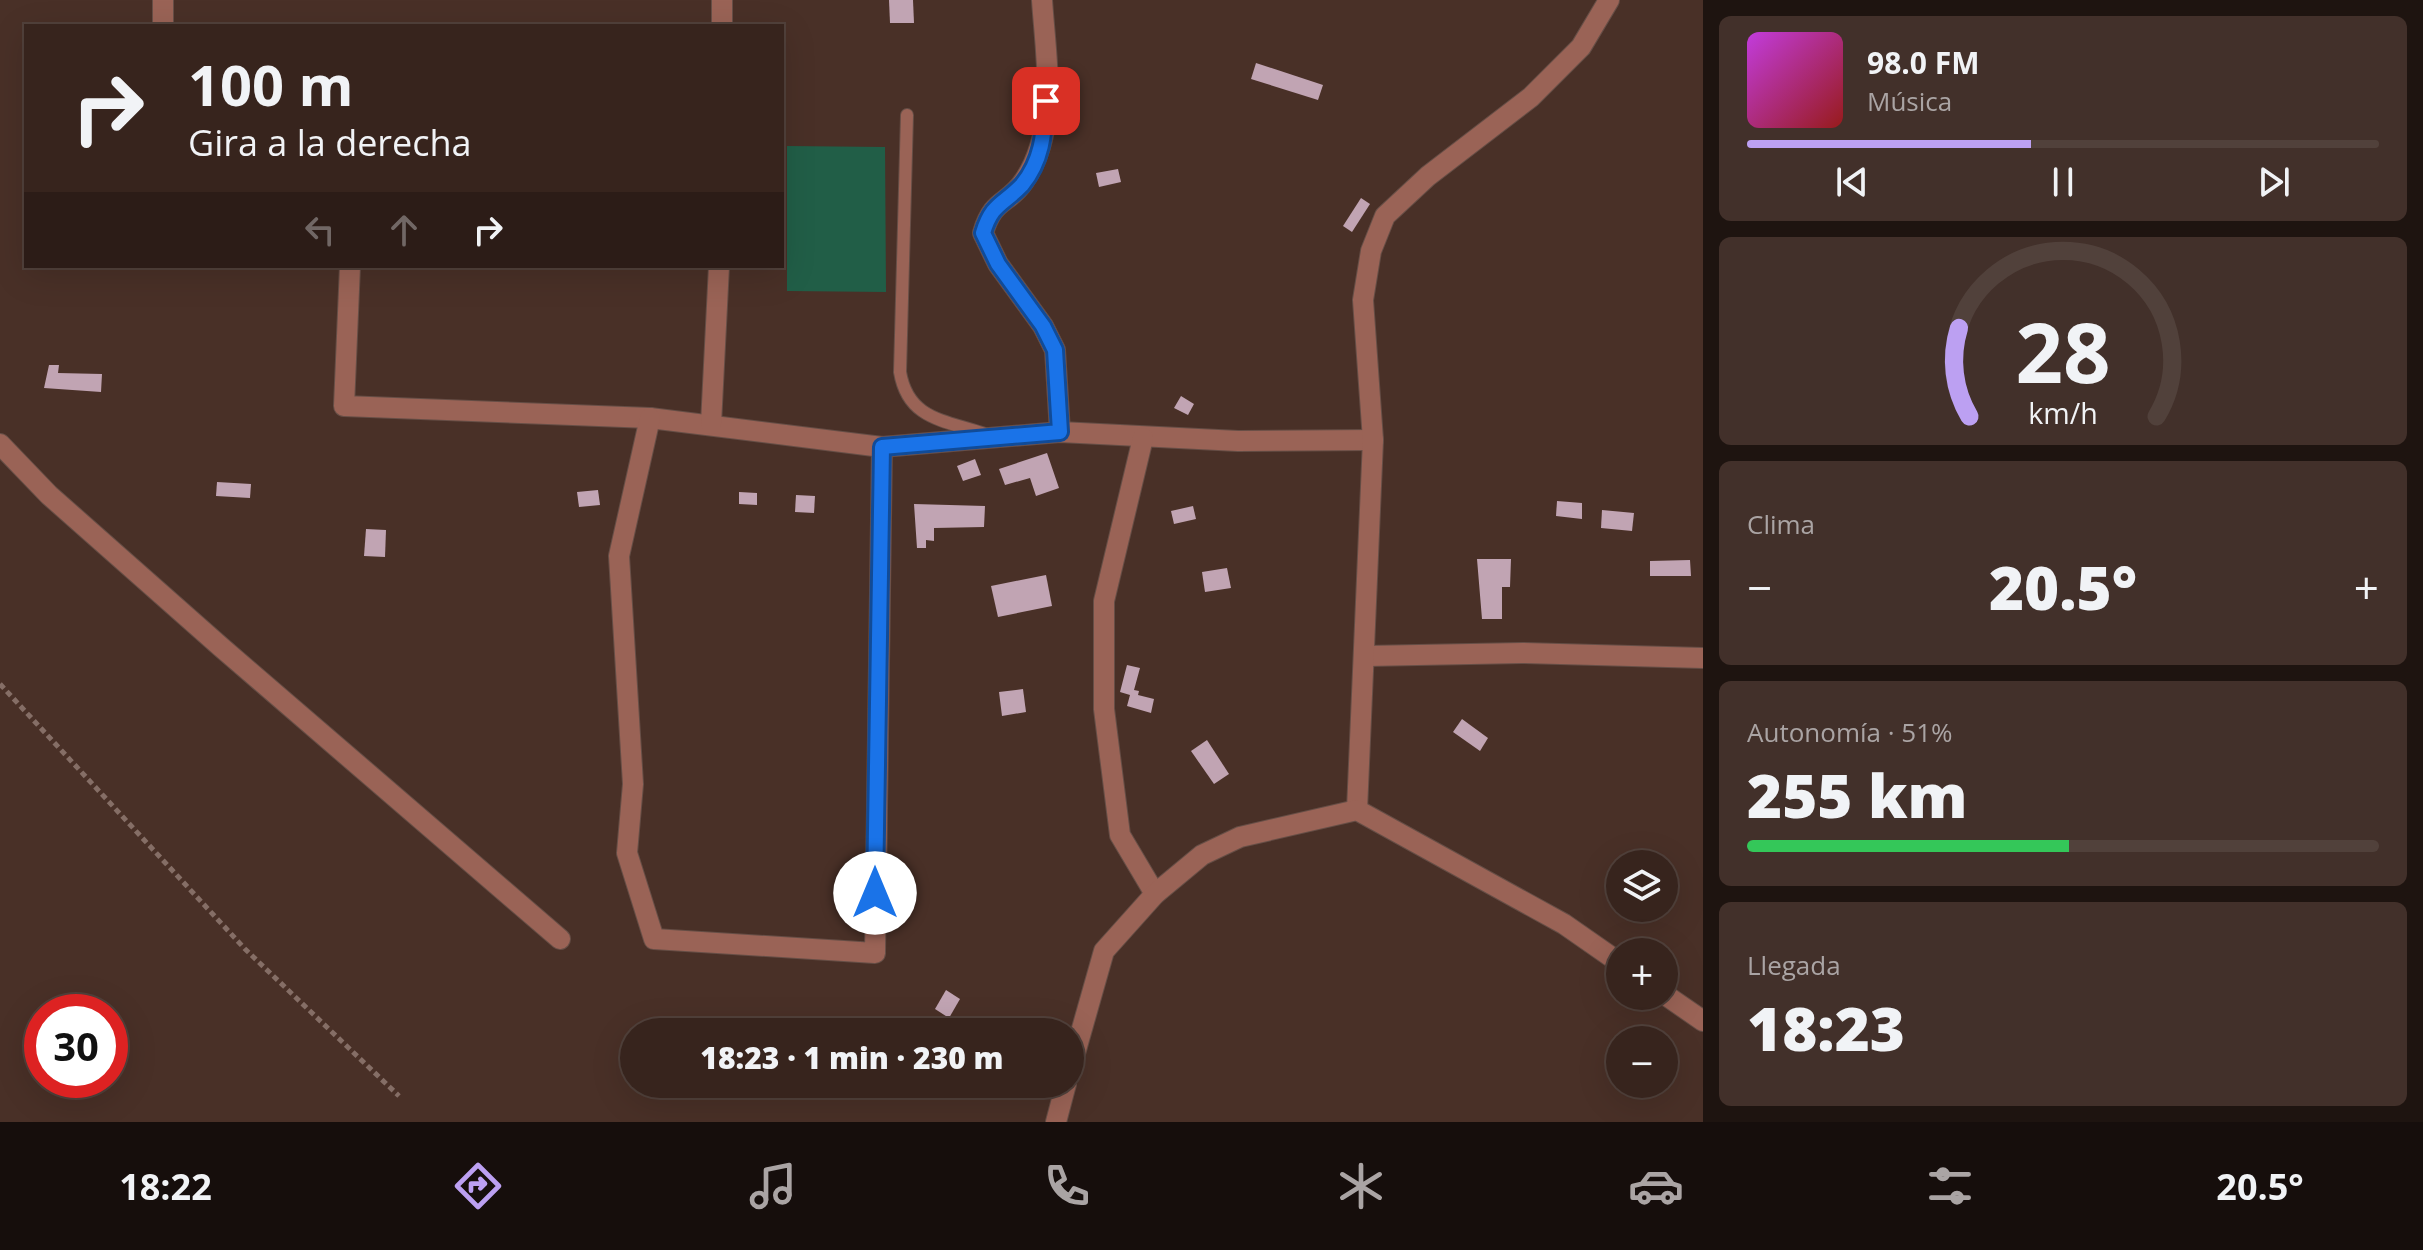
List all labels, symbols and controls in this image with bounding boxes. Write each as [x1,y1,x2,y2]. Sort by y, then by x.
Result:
text: 98.0 FM [1867,42,1980,83]
text: 100 m [188,46,354,122]
icon: right [56,56,160,160]
pin [1012,67,1080,135]
icon: arrive [1024,79,1068,123]
text: Música [1867,83,1952,119]
text: Gira a la derecha [188,118,472,167]
icon: previous [1830,160,1874,204]
icon: pause [2041,160,2085,204]
icon: next [2252,160,2296,204]
icon: left [298,208,342,252]
icon: ahead [382,208,426,252]
icon: right [466,208,510,252]
text: 28 [2015,293,2111,406]
text: km/h [2028,393,2098,432]
text: Clima [1747,506,1815,542]
text: 20.5° [1989,546,2137,628]
text: − [1747,557,1772,617]
text: + [2354,557,2379,617]
text: Autonomía · 51% [1747,714,1953,750]
text: 255 km [1747,754,1968,836]
map controls [1606,850,1678,1098]
button: layers [1606,850,1678,922]
position arrow [833,851,917,935]
button: + [1606,938,1678,1010]
text: Llegada [1747,947,1841,983]
text: 18:23 [1747,987,1905,1069]
speed limit sign: 30 [24,994,128,1098]
button: − [1606,1026,1678,1098]
text: 18:23 · 1 min · 230 m [700,1037,1004,1078]
icon: directions [450,1158,506,1214]
icon: music [745,1158,801,1214]
icon: phone [1039,1158,1095,1214]
icon: climate [1333,1158,1389,1214]
icon: car [1628,1158,1684,1214]
icon: filters [1922,1158,1978,1214]
text: 18:22 [119,1162,212,1211]
text: 20.5° [2216,1162,2304,1211]

